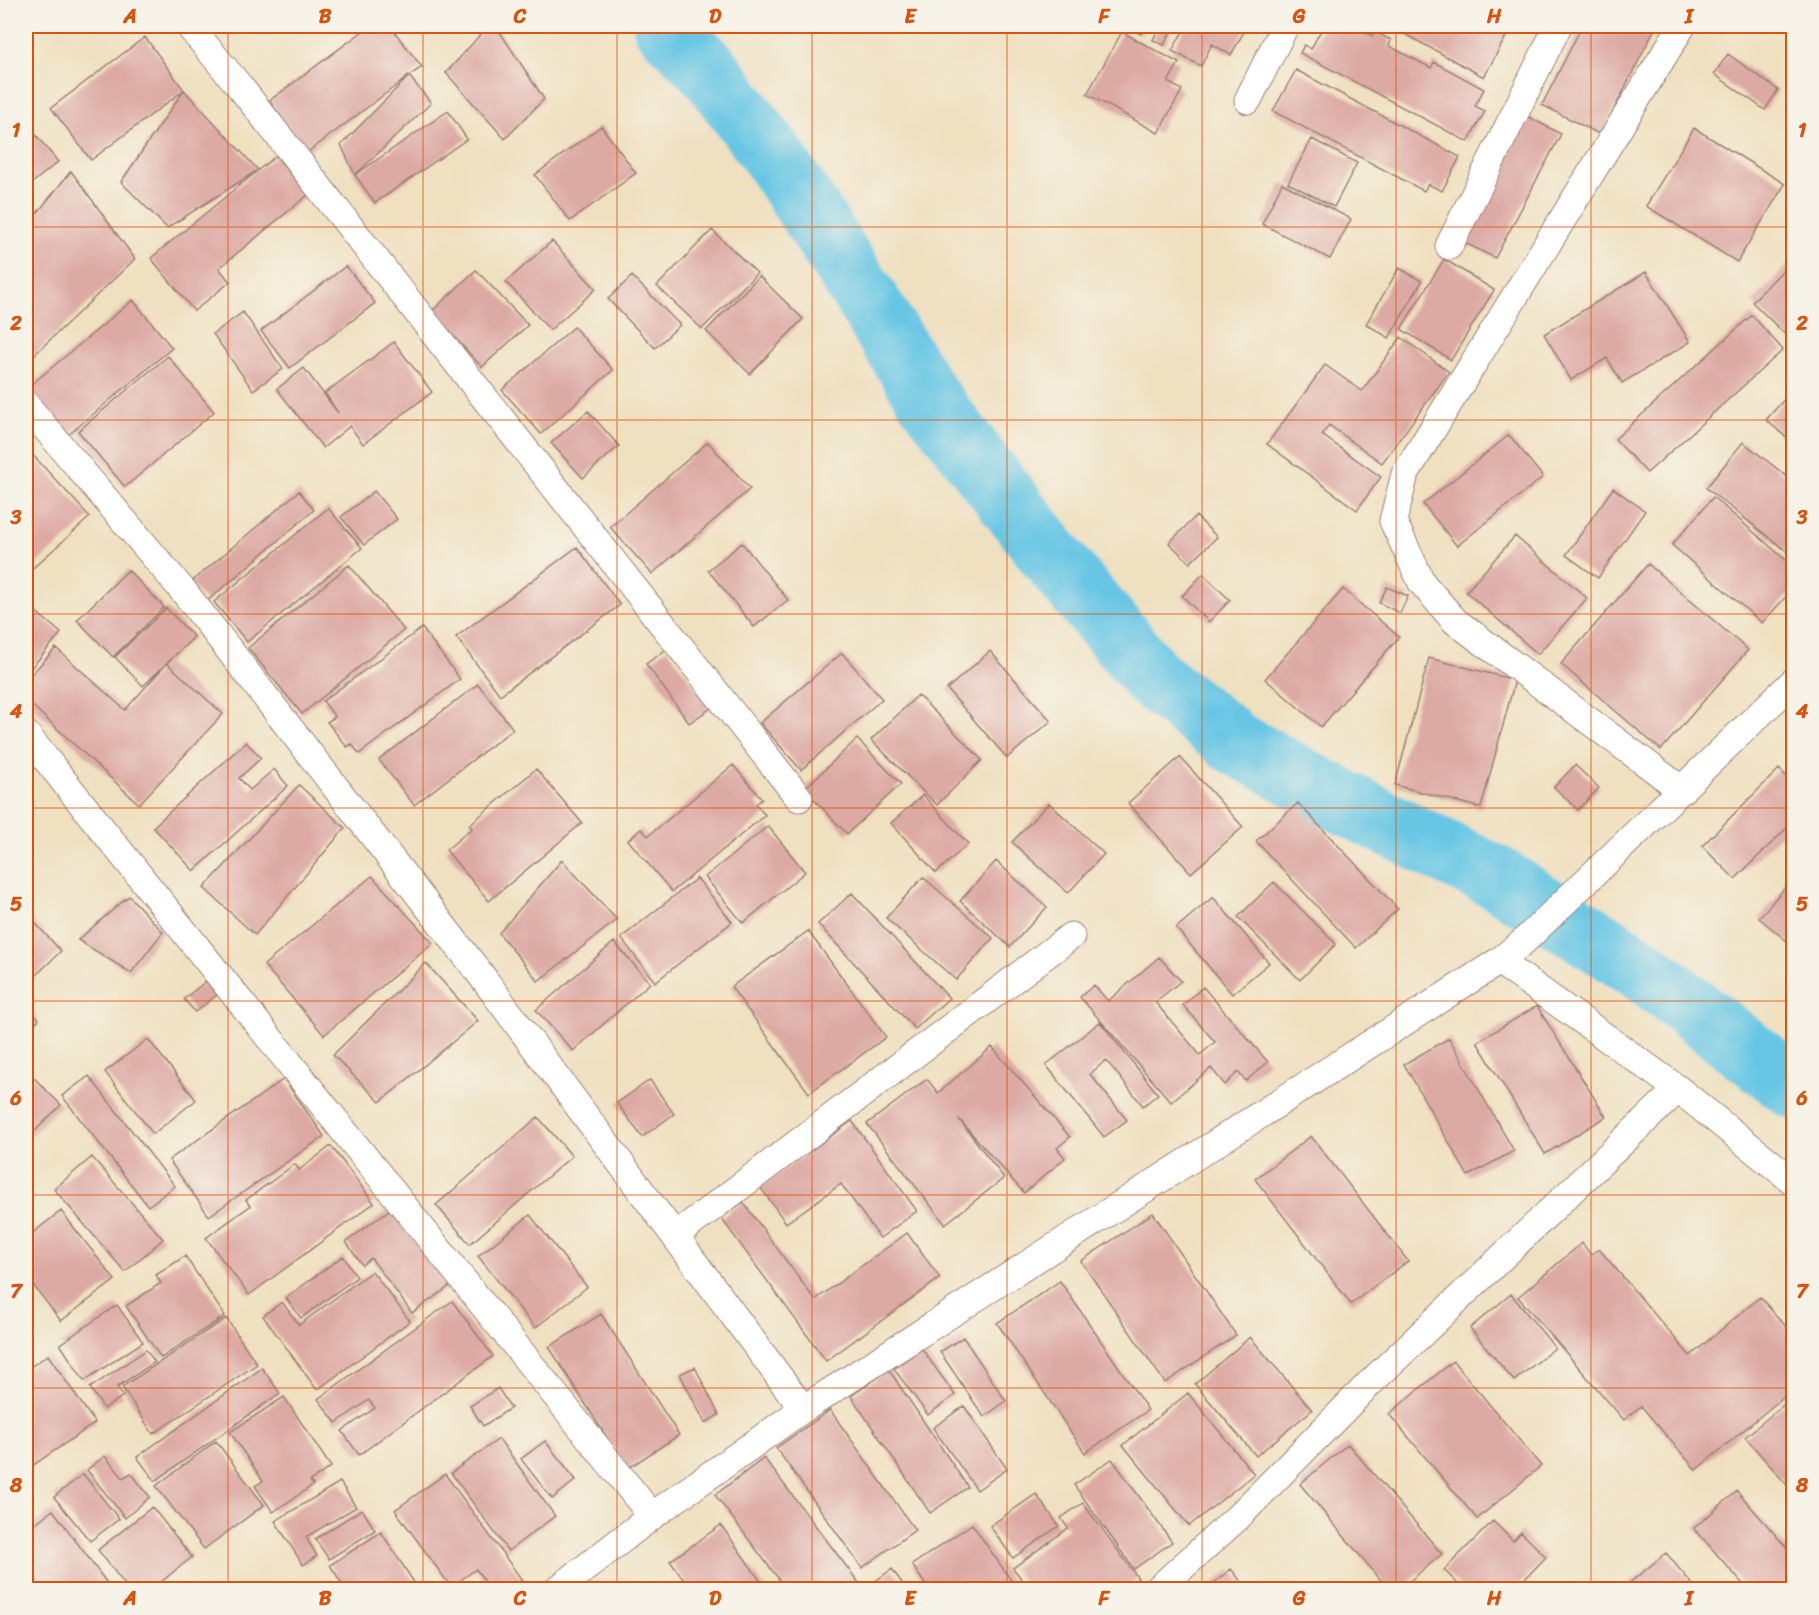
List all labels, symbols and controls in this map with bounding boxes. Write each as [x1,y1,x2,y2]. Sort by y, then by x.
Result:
text: A [122,0,137,34]
text: B [319,0,332,34]
text: C [513,0,527,34]
text: D [709,0,722,34]
text: E [904,0,917,34]
text: F [1098,0,1111,34]
text: G [1292,0,1306,34]
text: H [1486,0,1502,34]
text: I [1684,0,1695,34]
text: 1 [12,113,21,148]
text: 1 [1798,113,1807,148]
text: 2 [9,306,22,341]
text: 2 [1795,306,1808,341]
text: 3 [10,500,22,535]
text: 3 [1796,500,1808,535]
text: 4 [9,694,23,729]
text: 4 [1795,694,1809,729]
text: 5 [10,887,22,922]
text: 5 [1796,887,1808,922]
text: 6 [9,1081,22,1116]
text: 6 [1795,1081,1808,1116]
text: 7 [10,1274,23,1309]
text: 7 [1796,1274,1809,1309]
text: 8 [9,1468,23,1503]
text: 8 [1795,1468,1809,1503]
text: A [122,1581,137,1615]
text: B [319,1581,332,1615]
text: C [513,1581,527,1615]
text: D [709,1581,722,1615]
text: E [904,1581,917,1615]
text: F [1098,1581,1111,1615]
text: G [1292,1581,1306,1615]
text: H [1486,1581,1502,1615]
text: I [1684,1581,1695,1615]

